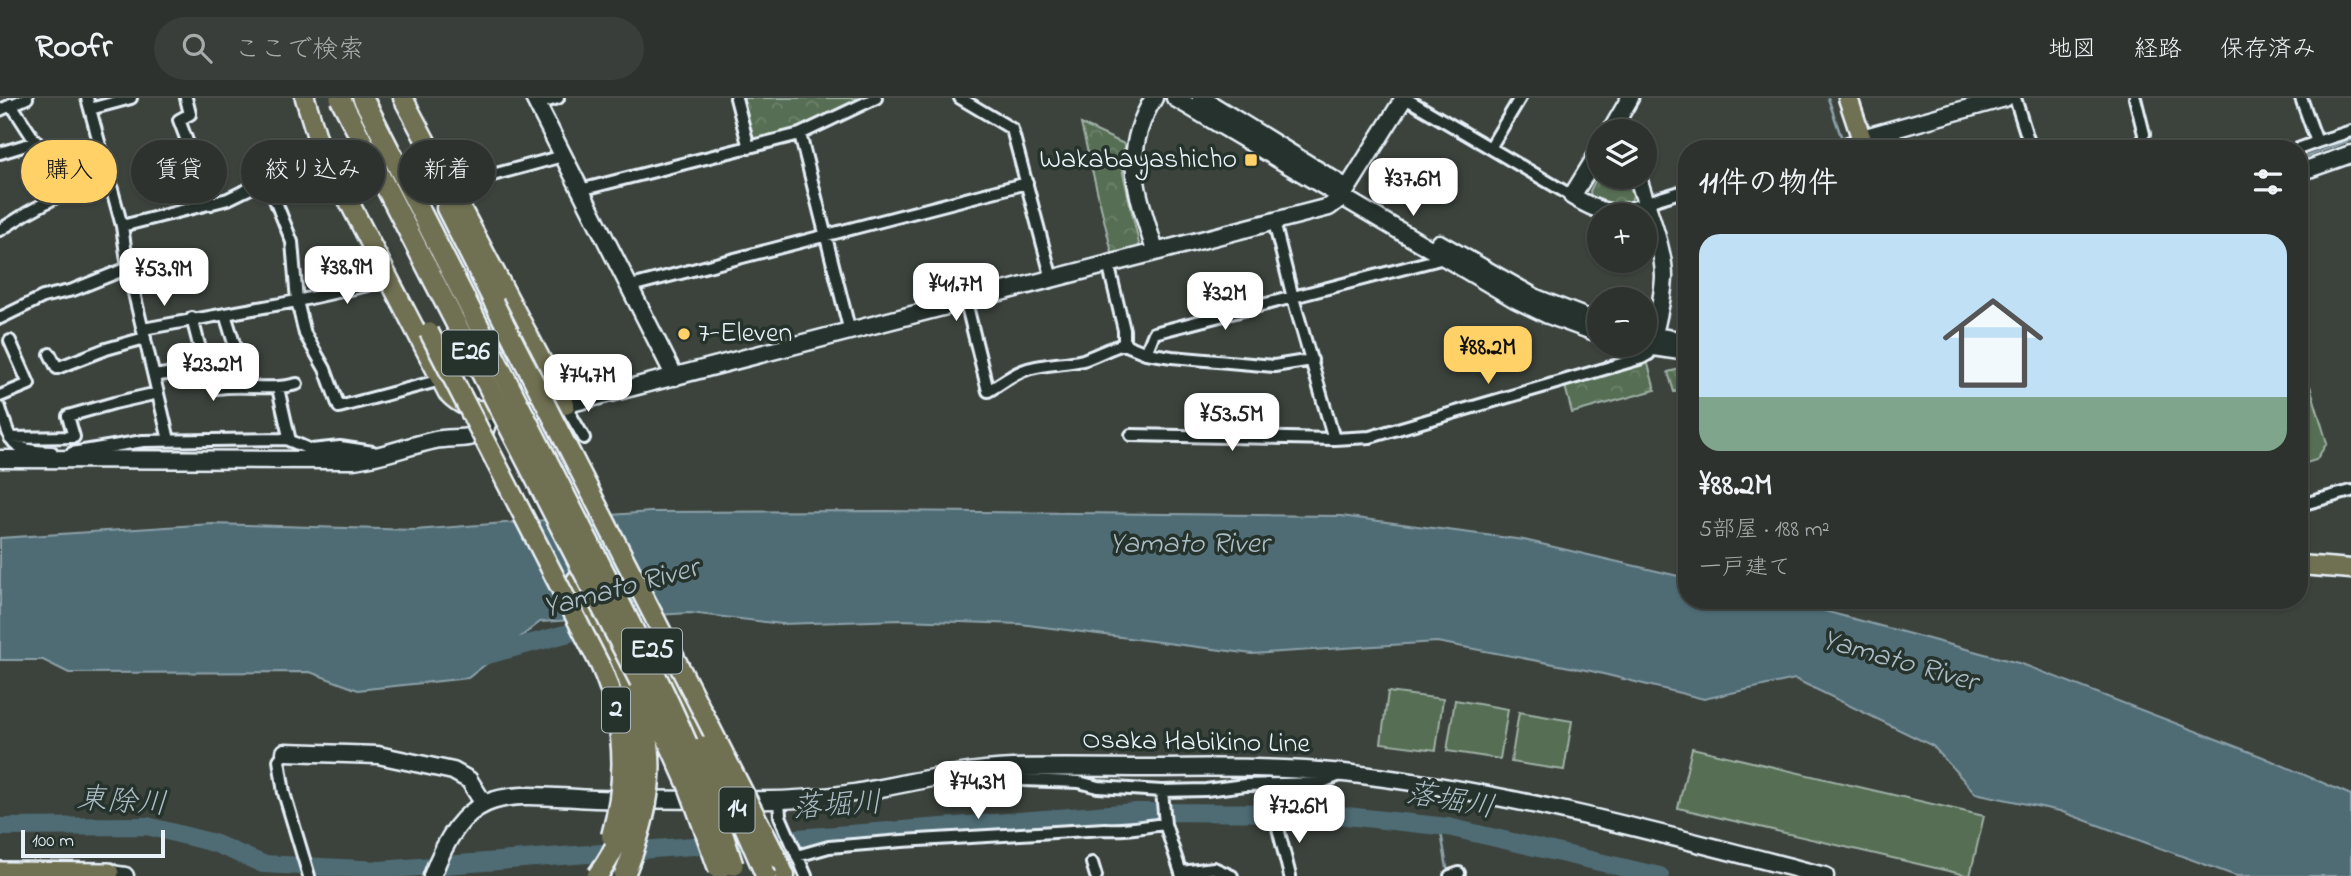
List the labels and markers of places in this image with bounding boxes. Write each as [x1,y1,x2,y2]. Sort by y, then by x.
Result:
place label: Wakabayashicho [1039,140,1237,181]
marker: Wakabayashicho [1243,152,1259,168]
pin: ¥37.6M [1356,158,1470,218]
pin: ¥38.9M [290,246,404,306]
pin: ¥53.9M [107,248,221,308]
pin: ¥41.7M [899,264,1013,323]
pin: ¥32M [1184,272,1266,332]
place label: 7-Eleven [698,314,792,355]
marker: 7-Eleven [676,326,692,342]
pin: ¥88.2M [1431,327,1545,386]
pin: ¥23.2M [156,344,270,403]
pin: ¥74.7M [531,354,645,414]
pin: ¥53.5M [1175,394,1289,453]
pin: ¥74.3M [921,762,1035,821]
pin: ¥72.6M [1242,786,1356,845]

